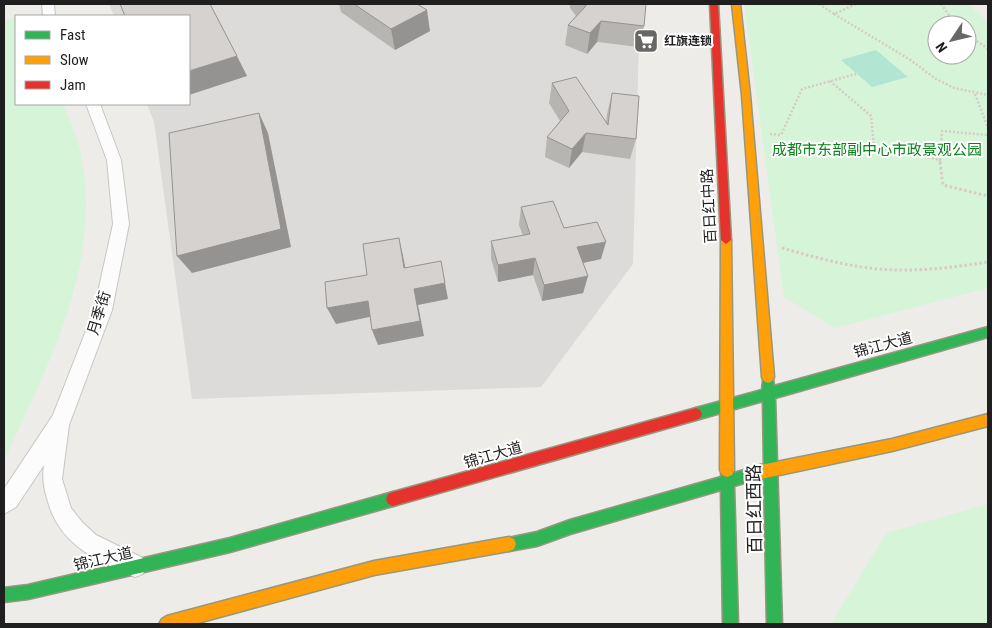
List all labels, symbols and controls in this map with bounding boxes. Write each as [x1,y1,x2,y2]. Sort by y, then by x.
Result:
legend [15,15,190,105]
north arrow [927,15,977,65]
text: Fast [60,26,85,44]
supermarket icon: 红旗连锁 [633,28,659,54]
place label: 红旗连锁 [664,34,712,48]
text: N [932,39,950,56]
text: Slow [60,51,89,69]
text: Jam [60,76,86,94]
park label: 成都市东部副中心市政景观公园 [772,141,982,159]
street label: 百日红中路 [698,168,720,244]
street label: 月季街 [84,289,114,337]
street label: 锦江大道 [852,329,914,361]
street label: 锦江大道 [462,438,524,472]
street label: 百日红西路 [743,464,765,554]
street label: 锦江大道 [72,543,134,575]

